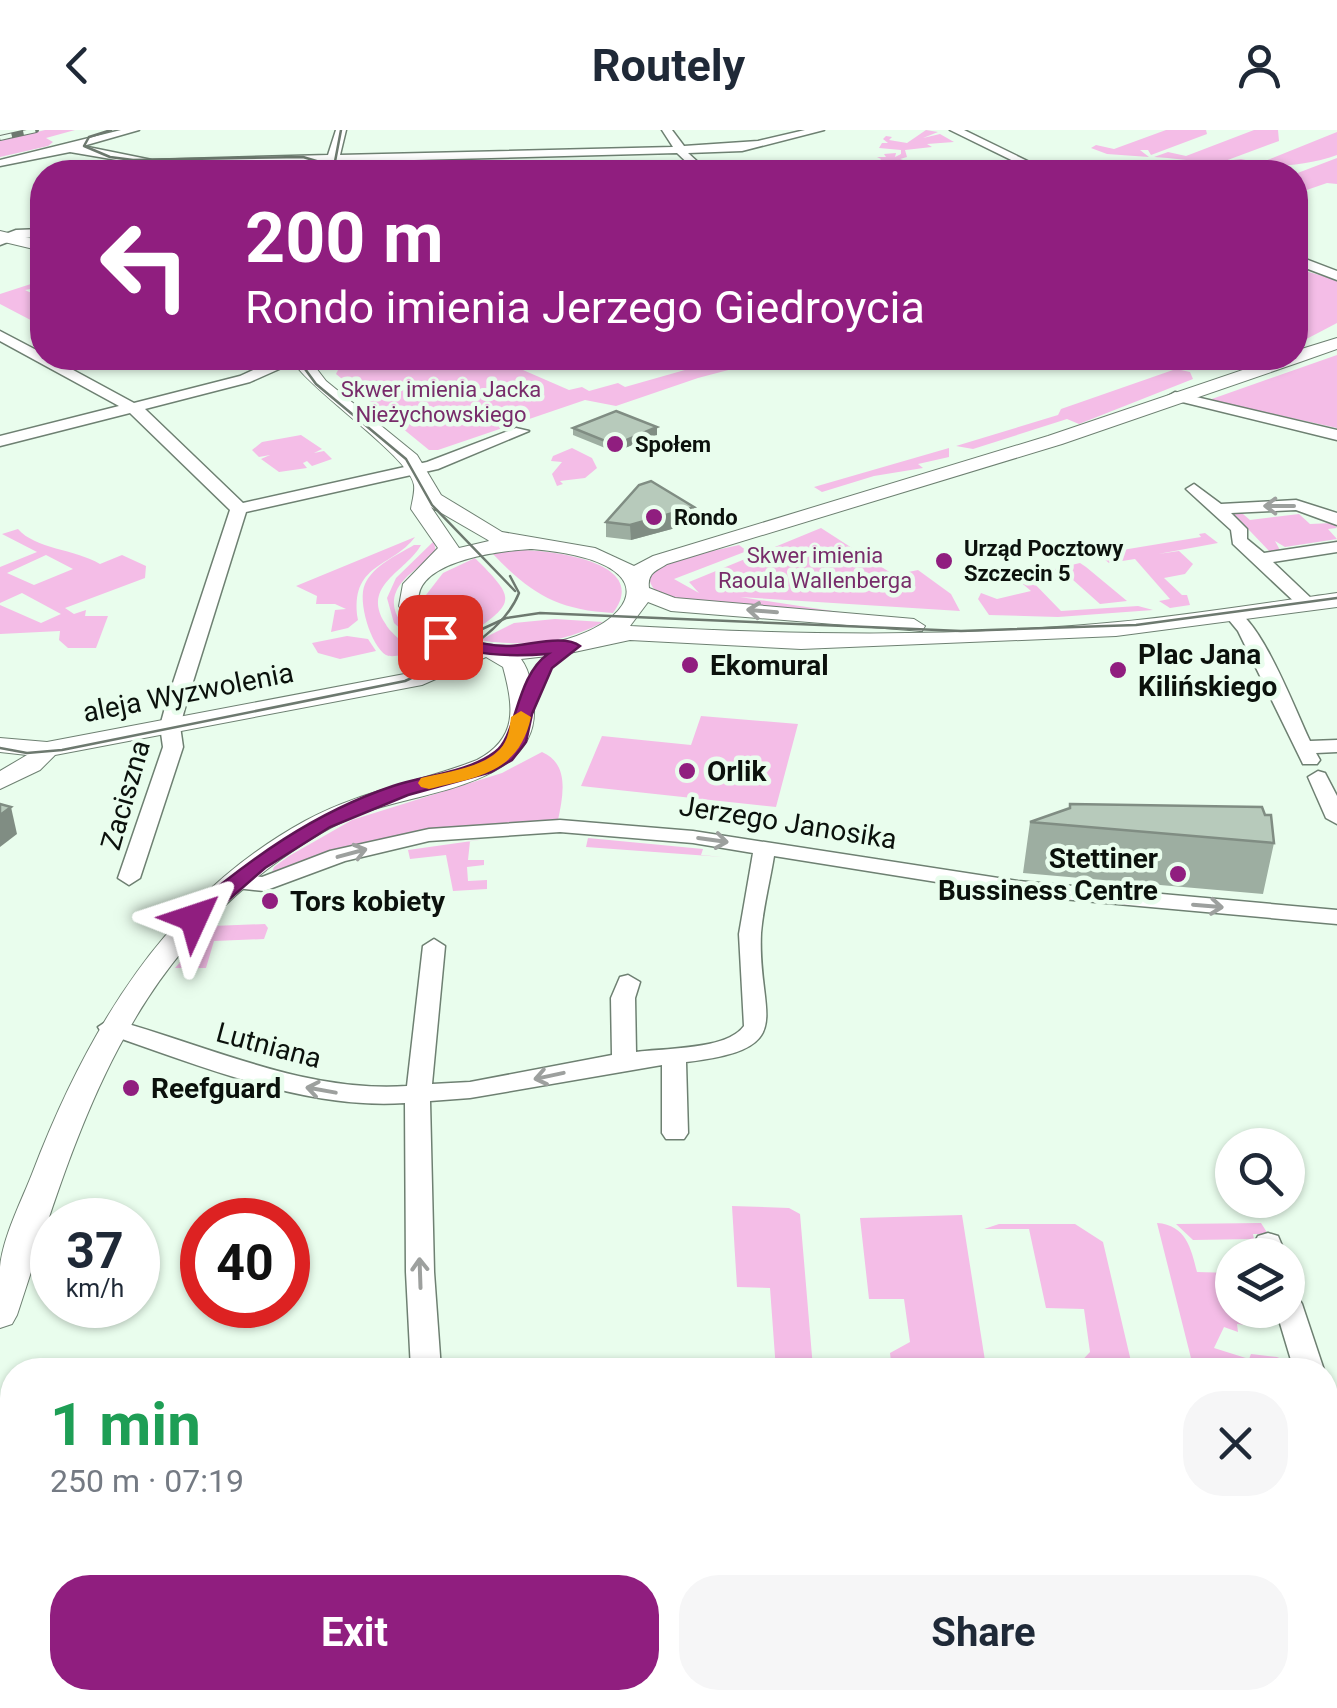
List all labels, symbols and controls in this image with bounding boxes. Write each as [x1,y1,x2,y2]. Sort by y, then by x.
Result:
icon: back [50,38,105,93]
icon: person [1232,38,1287,93]
text: Routely [592,39,745,92]
text: 200 m [245,197,444,279]
icon: left [80,200,210,330]
text: Rondo imienia Jerzego Giedroycia [245,281,925,334]
park label: Skwer imienia Jacka Nieżychowskiego [341,377,541,427]
place label: Społem [635,432,711,457]
marker: Społem [604,433,626,455]
one-way arrow [1263,496,1296,516]
place label: Rondo [674,505,738,530]
marker: Rondo [643,506,665,528]
place label: Urząd Pocztowy Szczecin 5 [964,536,1124,586]
park label: Skwer imienia Raoula Wallenberga [718,543,912,593]
marker: Urząd Pocztowy Szczecin 5 [933,550,955,572]
pin [398,595,483,680]
one-way arrow [746,602,779,621]
icon: arrive [413,610,468,665]
place label: Plac Jana Kilińskiego [1138,638,1277,703]
place label: Ekomural [710,649,829,682]
marker: Ekomural [679,654,701,676]
street label: aleja Wyzwolenia [80,656,296,729]
marker: Plac Jana Kilińskiego [1107,659,1129,681]
street label: Zaciszna [94,737,157,854]
place label: Orlik [707,755,767,788]
marker: Orlik [676,760,698,782]
street label: Jerzego Janosika [677,789,899,856]
one-way arrow [696,831,729,849]
one-way arrow [336,842,367,861]
place label: Stettiner Bussiness Centre [938,842,1158,907]
marker: Stettiner Bussiness Centre [1167,863,1189,885]
position arrow [142,866,246,970]
place label: Tors kobiety [290,885,446,918]
marker: Tors kobiety [259,890,281,912]
one-way arrow [1192,897,1224,916]
street label: Lutniana [213,1016,325,1075]
one-way arrow [534,1067,566,1086]
place label: Reefguard [151,1072,281,1105]
marker: Reefguard [120,1077,142,1099]
one-way arrow [305,1080,338,1099]
map controls [1215,1128,1305,1328]
button: search [1215,1128,1305,1218]
speed limit sign: 40 [180,1198,310,1328]
text: 37 [66,1222,124,1280]
button: layers [1215,1238,1305,1328]
one-way arrow [410,1257,429,1289]
text: km/h [66,1274,124,1303]
text: 1 min [50,1389,201,1460]
button: close [1183,1391,1288,1496]
text: 250 m · 07:19 [50,1462,244,1500]
button: Exit [50,1575,659,1690]
button: Share [679,1575,1288,1690]

